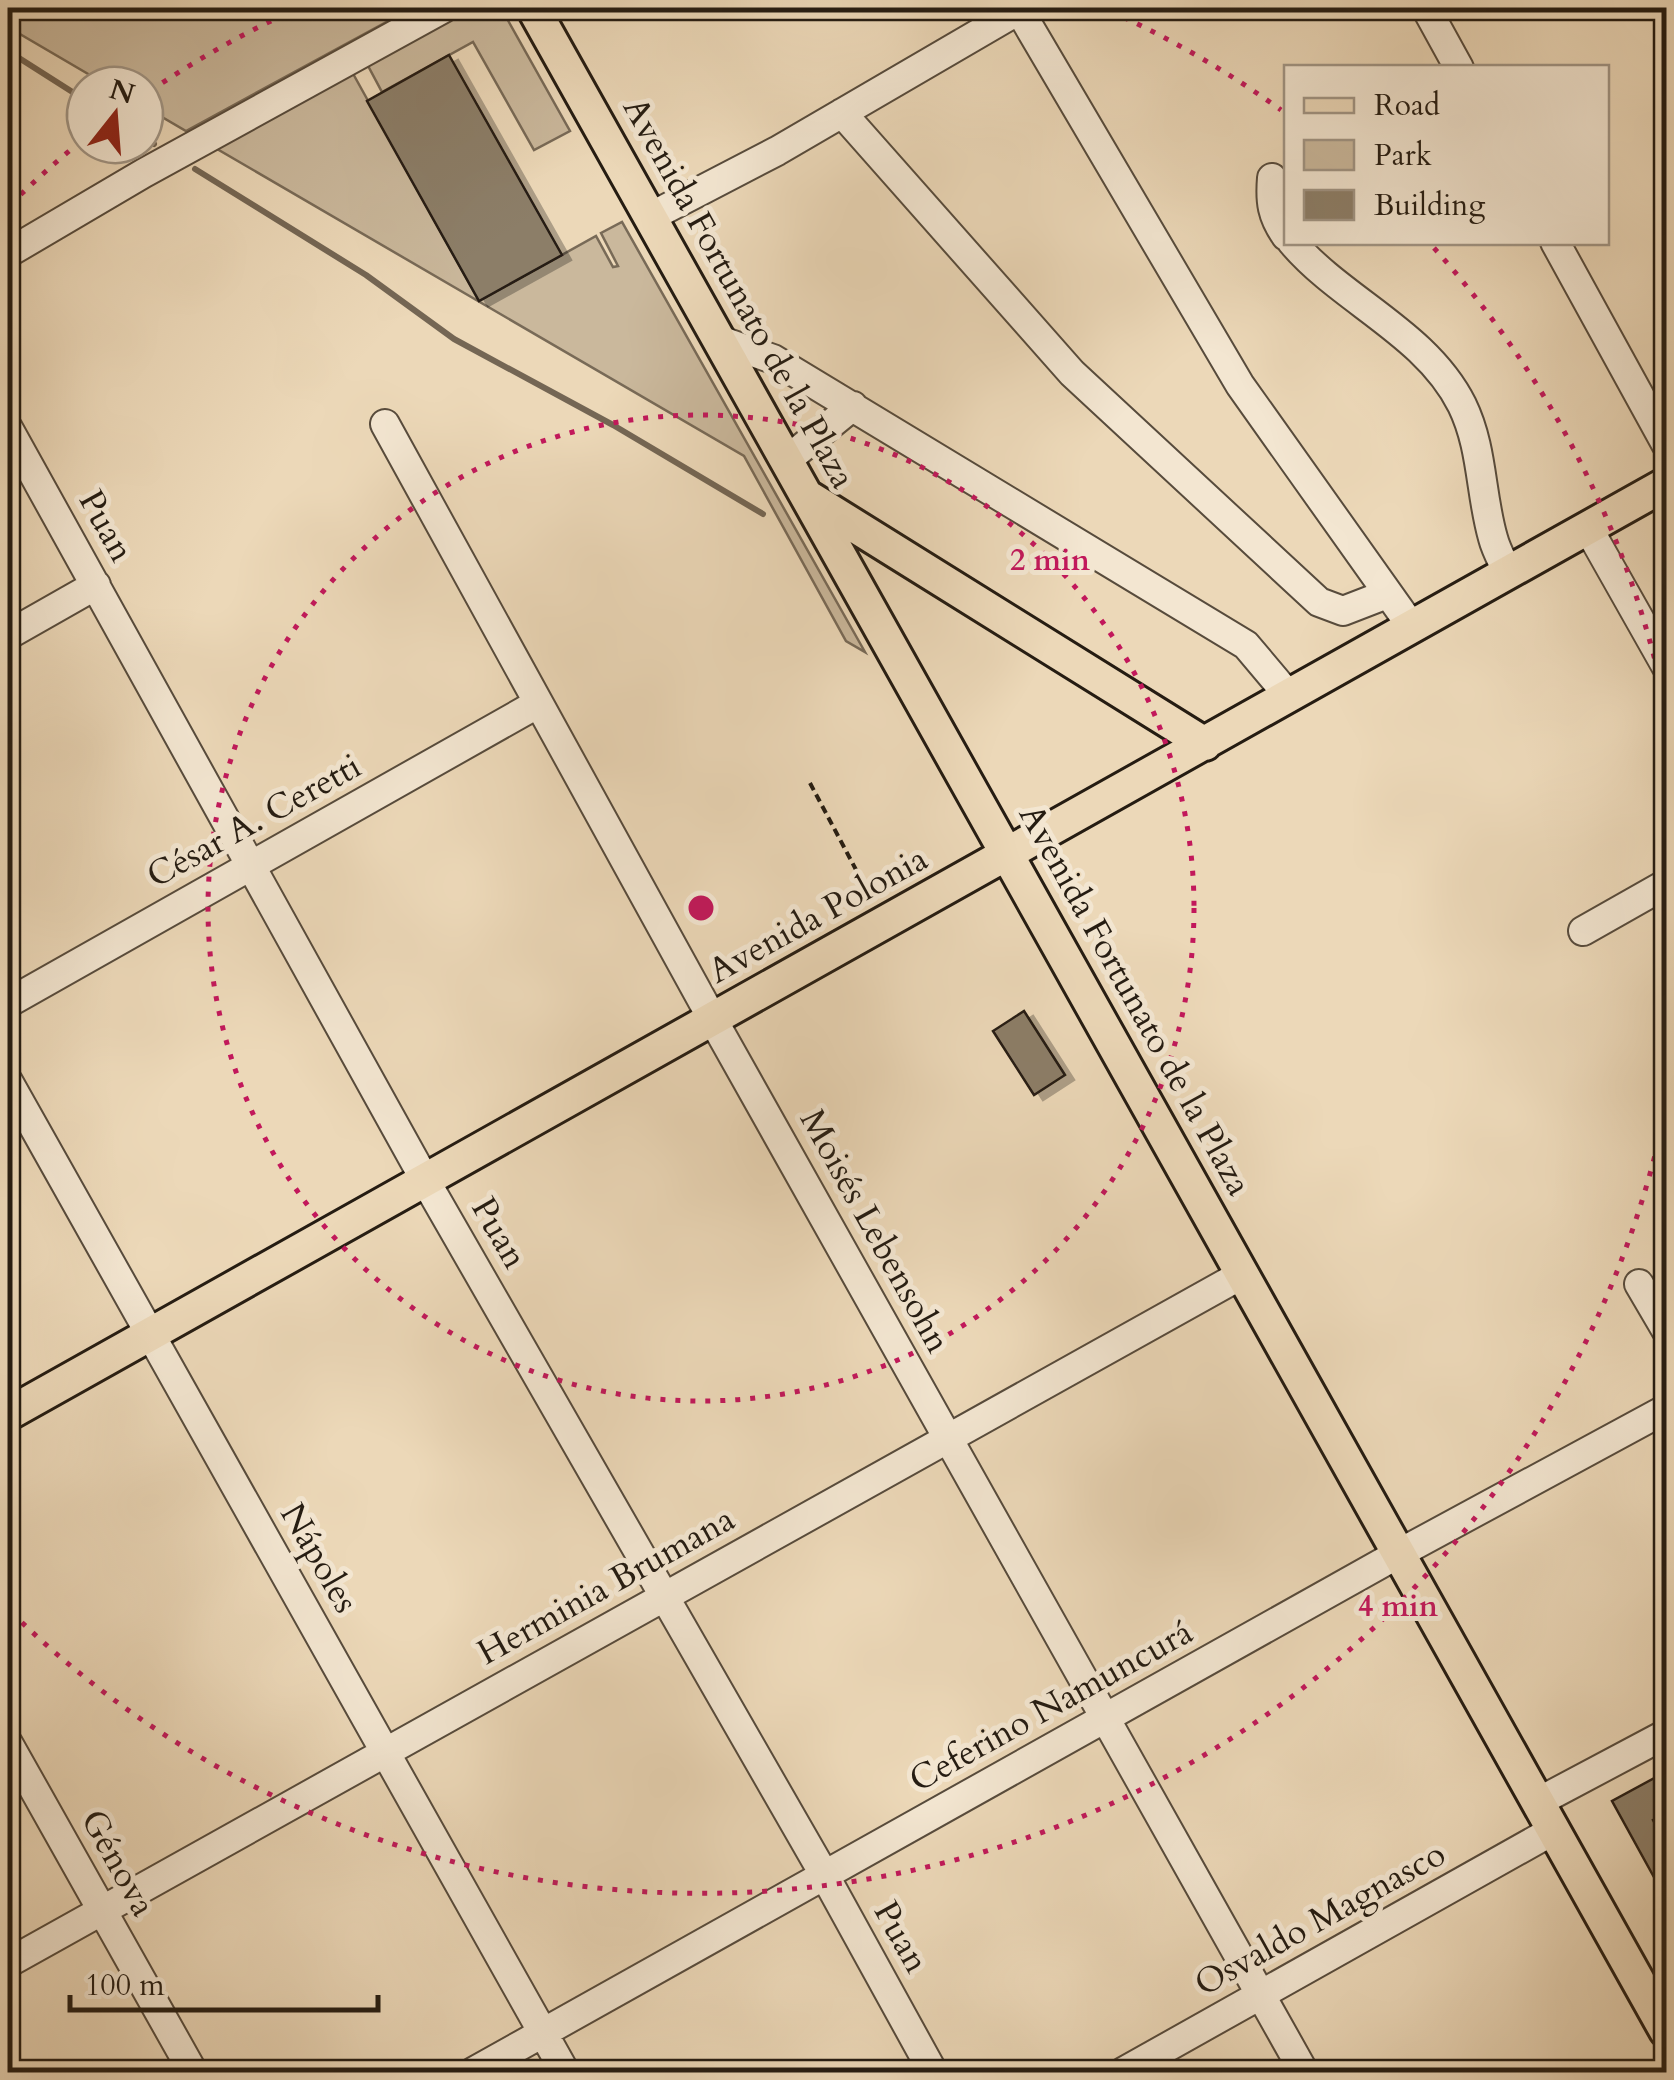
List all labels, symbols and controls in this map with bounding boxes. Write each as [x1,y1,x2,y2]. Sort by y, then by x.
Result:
north arrow [65,65,165,165]
legend [1284,65,1609,245]
text: N [105,70,139,114]
text: Road [1374,85,1440,126]
street label: Avenida Fortunato de la Plaza [611,89,867,497]
text: Park [1374,135,1432,176]
text: Building [1374,185,1485,226]
street label: Puan [67,482,145,570]
text: 2 min [1010,540,1090,581]
street label: César A. Ceretti [138,742,370,900]
street label: Avenida Fortunato de la Plaza [1007,796,1263,1204]
street label: Avenida Polonia [700,835,936,995]
centre of rings [683,890,719,926]
street label: Moisés Lebensohn [788,1101,962,1362]
street label: Puan [459,1189,539,1278]
street label: Nápoles [268,1494,370,1622]
street label: Herminia Brumana [469,1495,743,1677]
text: 4 min [1358,1586,1438,1627]
street label: Ceferino Namuncurá [901,1608,1201,1804]
street label: Génova [69,1801,167,1925]
street label: Osvaldo Magnasco [1186,1830,1454,2008]
street label: Puan [862,1893,940,1981]
scale bar [70,1950,378,2012]
text: 100 m [85,1965,165,2006]

